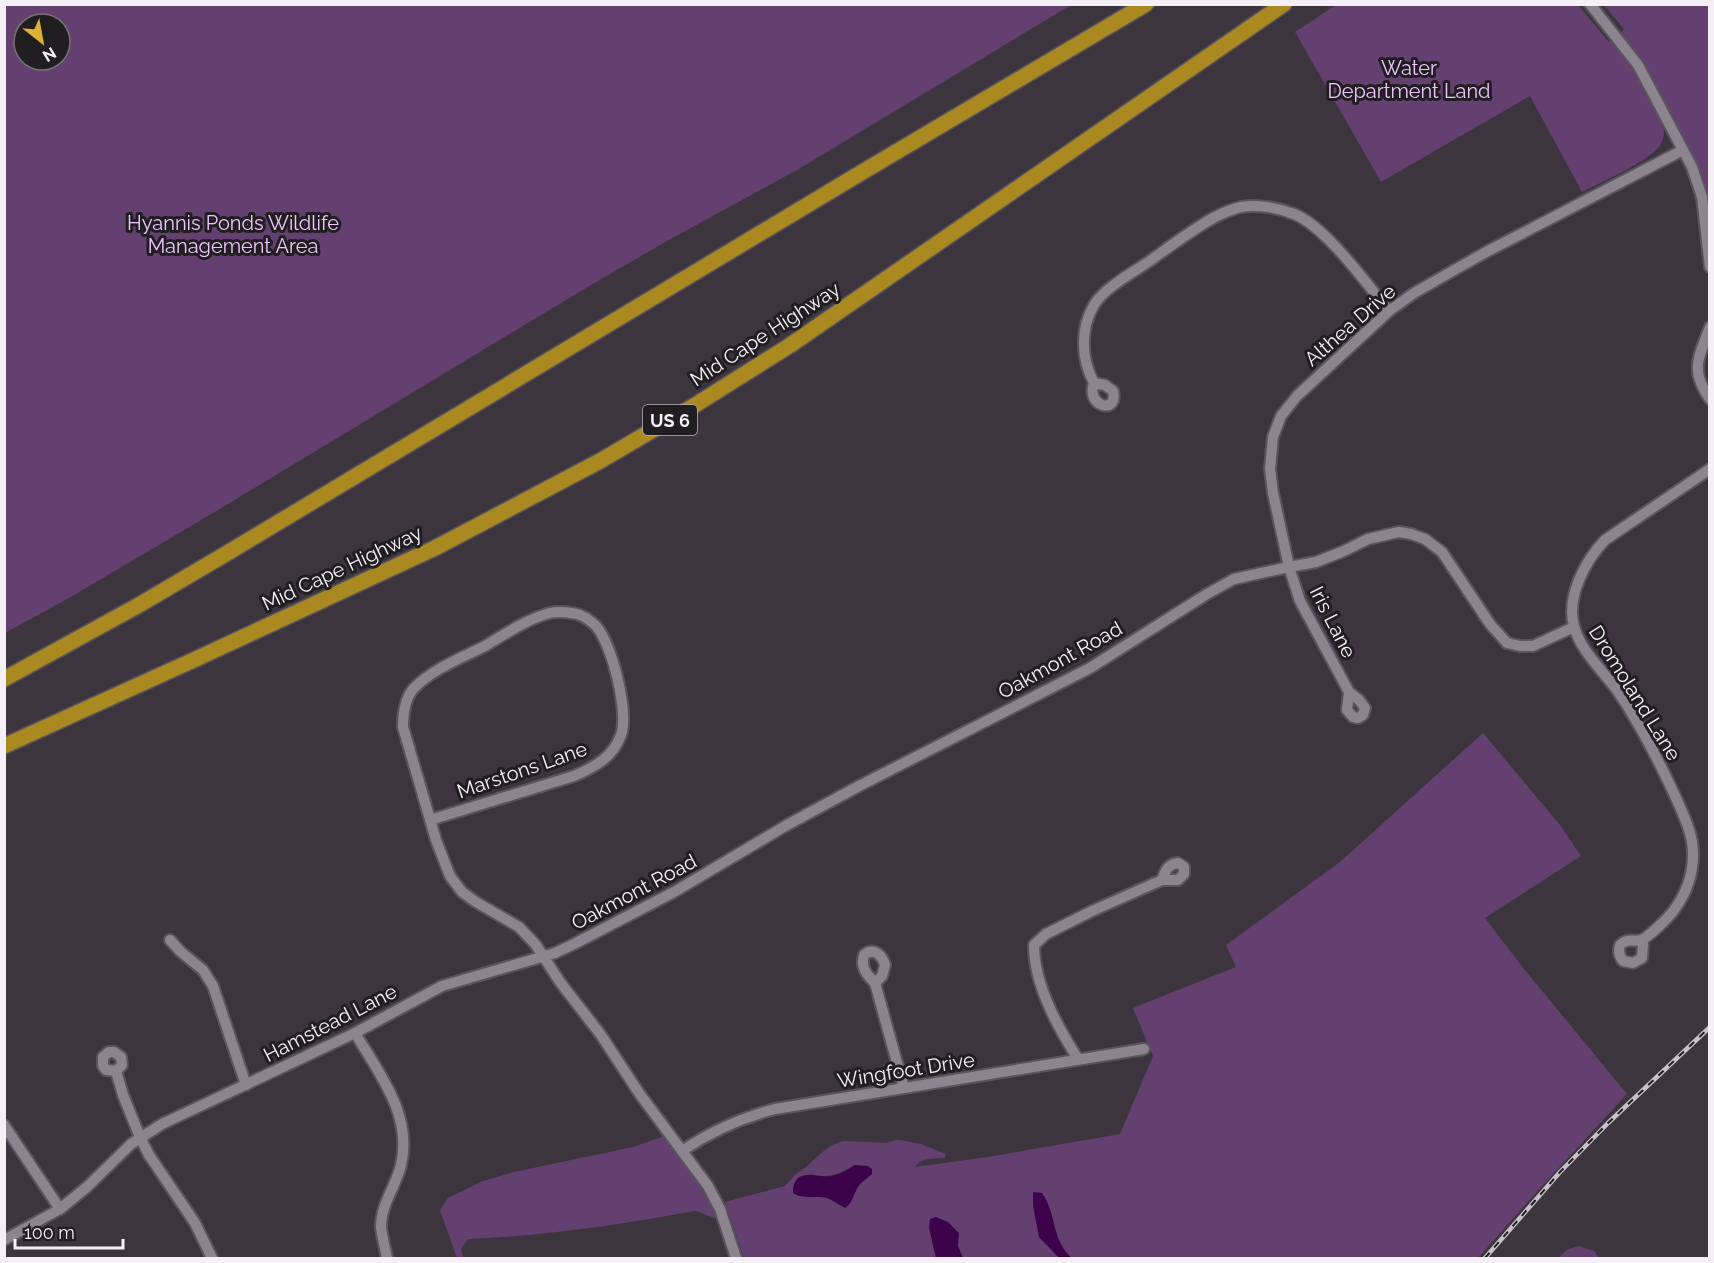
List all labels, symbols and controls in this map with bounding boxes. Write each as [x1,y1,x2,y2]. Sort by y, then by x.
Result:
north arrow [12,12,72,72]
text: N [39,43,60,66]
park label: Water Department Land [1327,56,1491,103]
park label: Hyannis Ponds Wildlife Management Area [127,211,339,258]
street label: Mid Cape Highway [686,277,844,391]
street label: Althea Drive [1300,279,1401,371]
road number: US 6 [643,405,697,435]
street label: Mid Cape Highway [258,520,426,616]
street label: Iris Lane [1305,582,1361,662]
street label: Oakmont Road [994,616,1126,704]
street label: Dromoland Lane [1584,621,1686,765]
street label: Marstons Lane [454,736,590,803]
street label: Oakmont Road [567,849,701,935]
street label: Hamstead Lane [259,979,401,1067]
street label: Wingfoot Drive [836,1047,977,1093]
scale bar [15,1212,123,1250]
text: 100 m [24,1222,75,1243]

